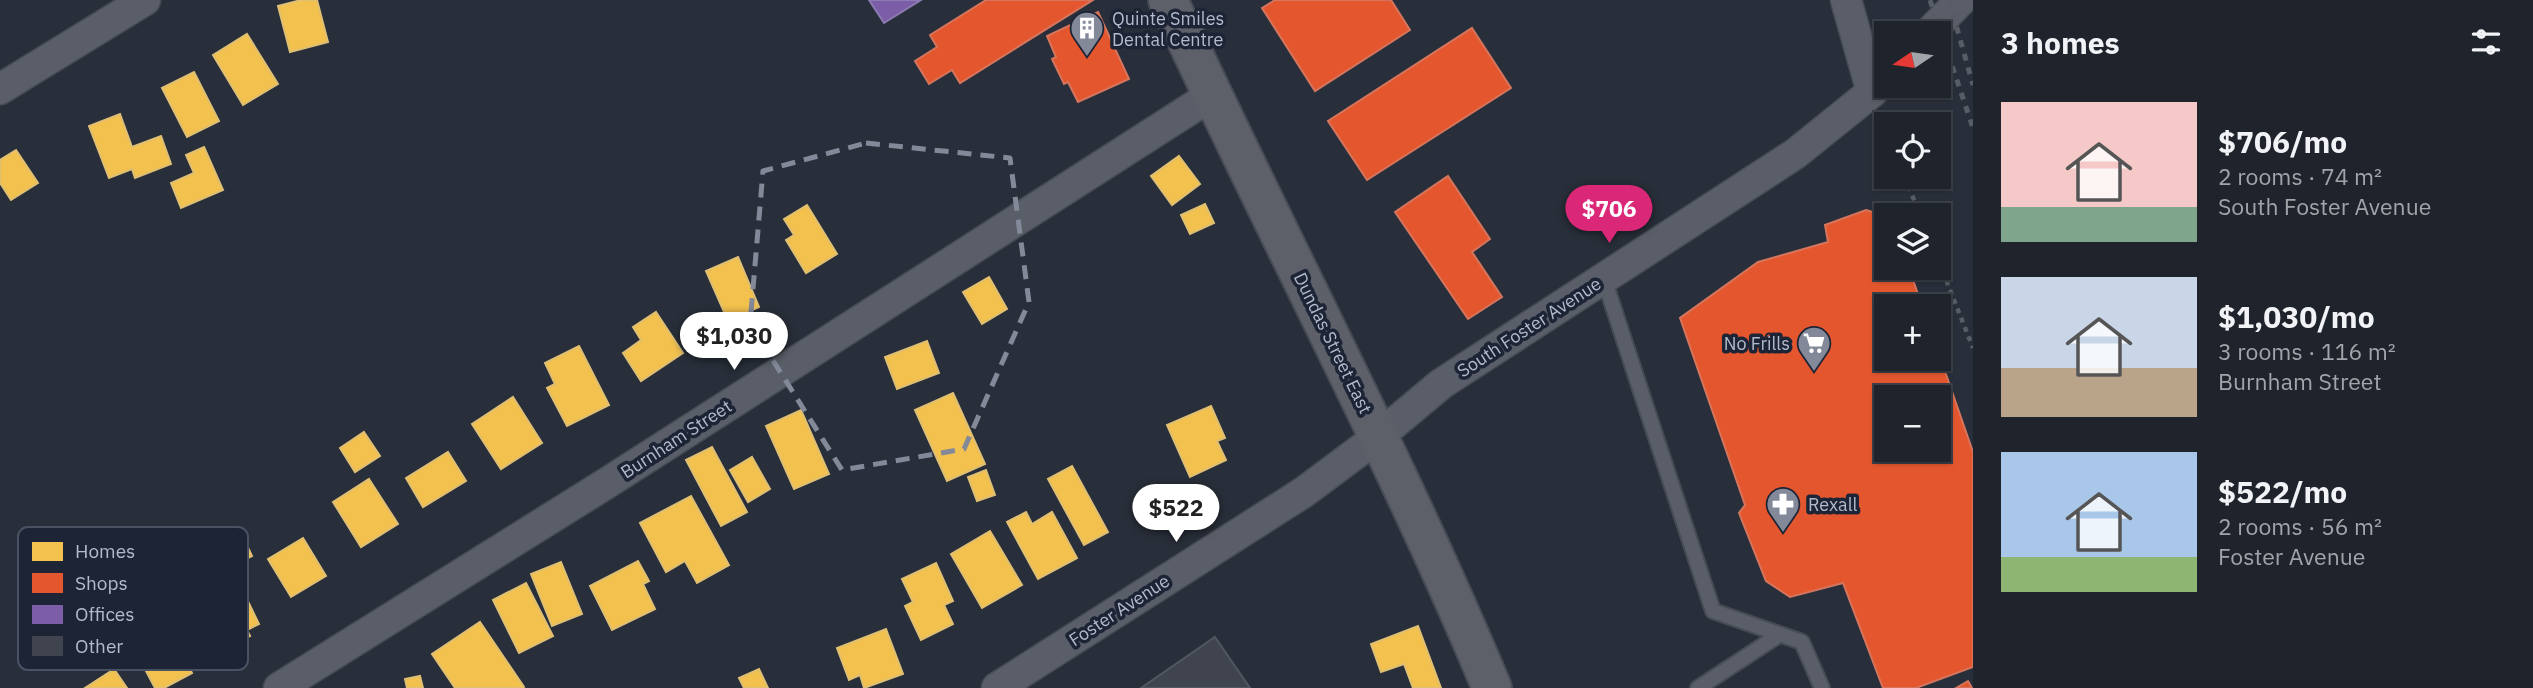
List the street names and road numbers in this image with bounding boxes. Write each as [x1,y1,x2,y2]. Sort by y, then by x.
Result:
street label: Dundas Street East [1289,269,1377,417]
street label: South Foster Avenue [1453,272,1605,382]
street label: Burnham Street [616,395,736,483]
street label: Foster Avenue [1064,569,1174,651]

